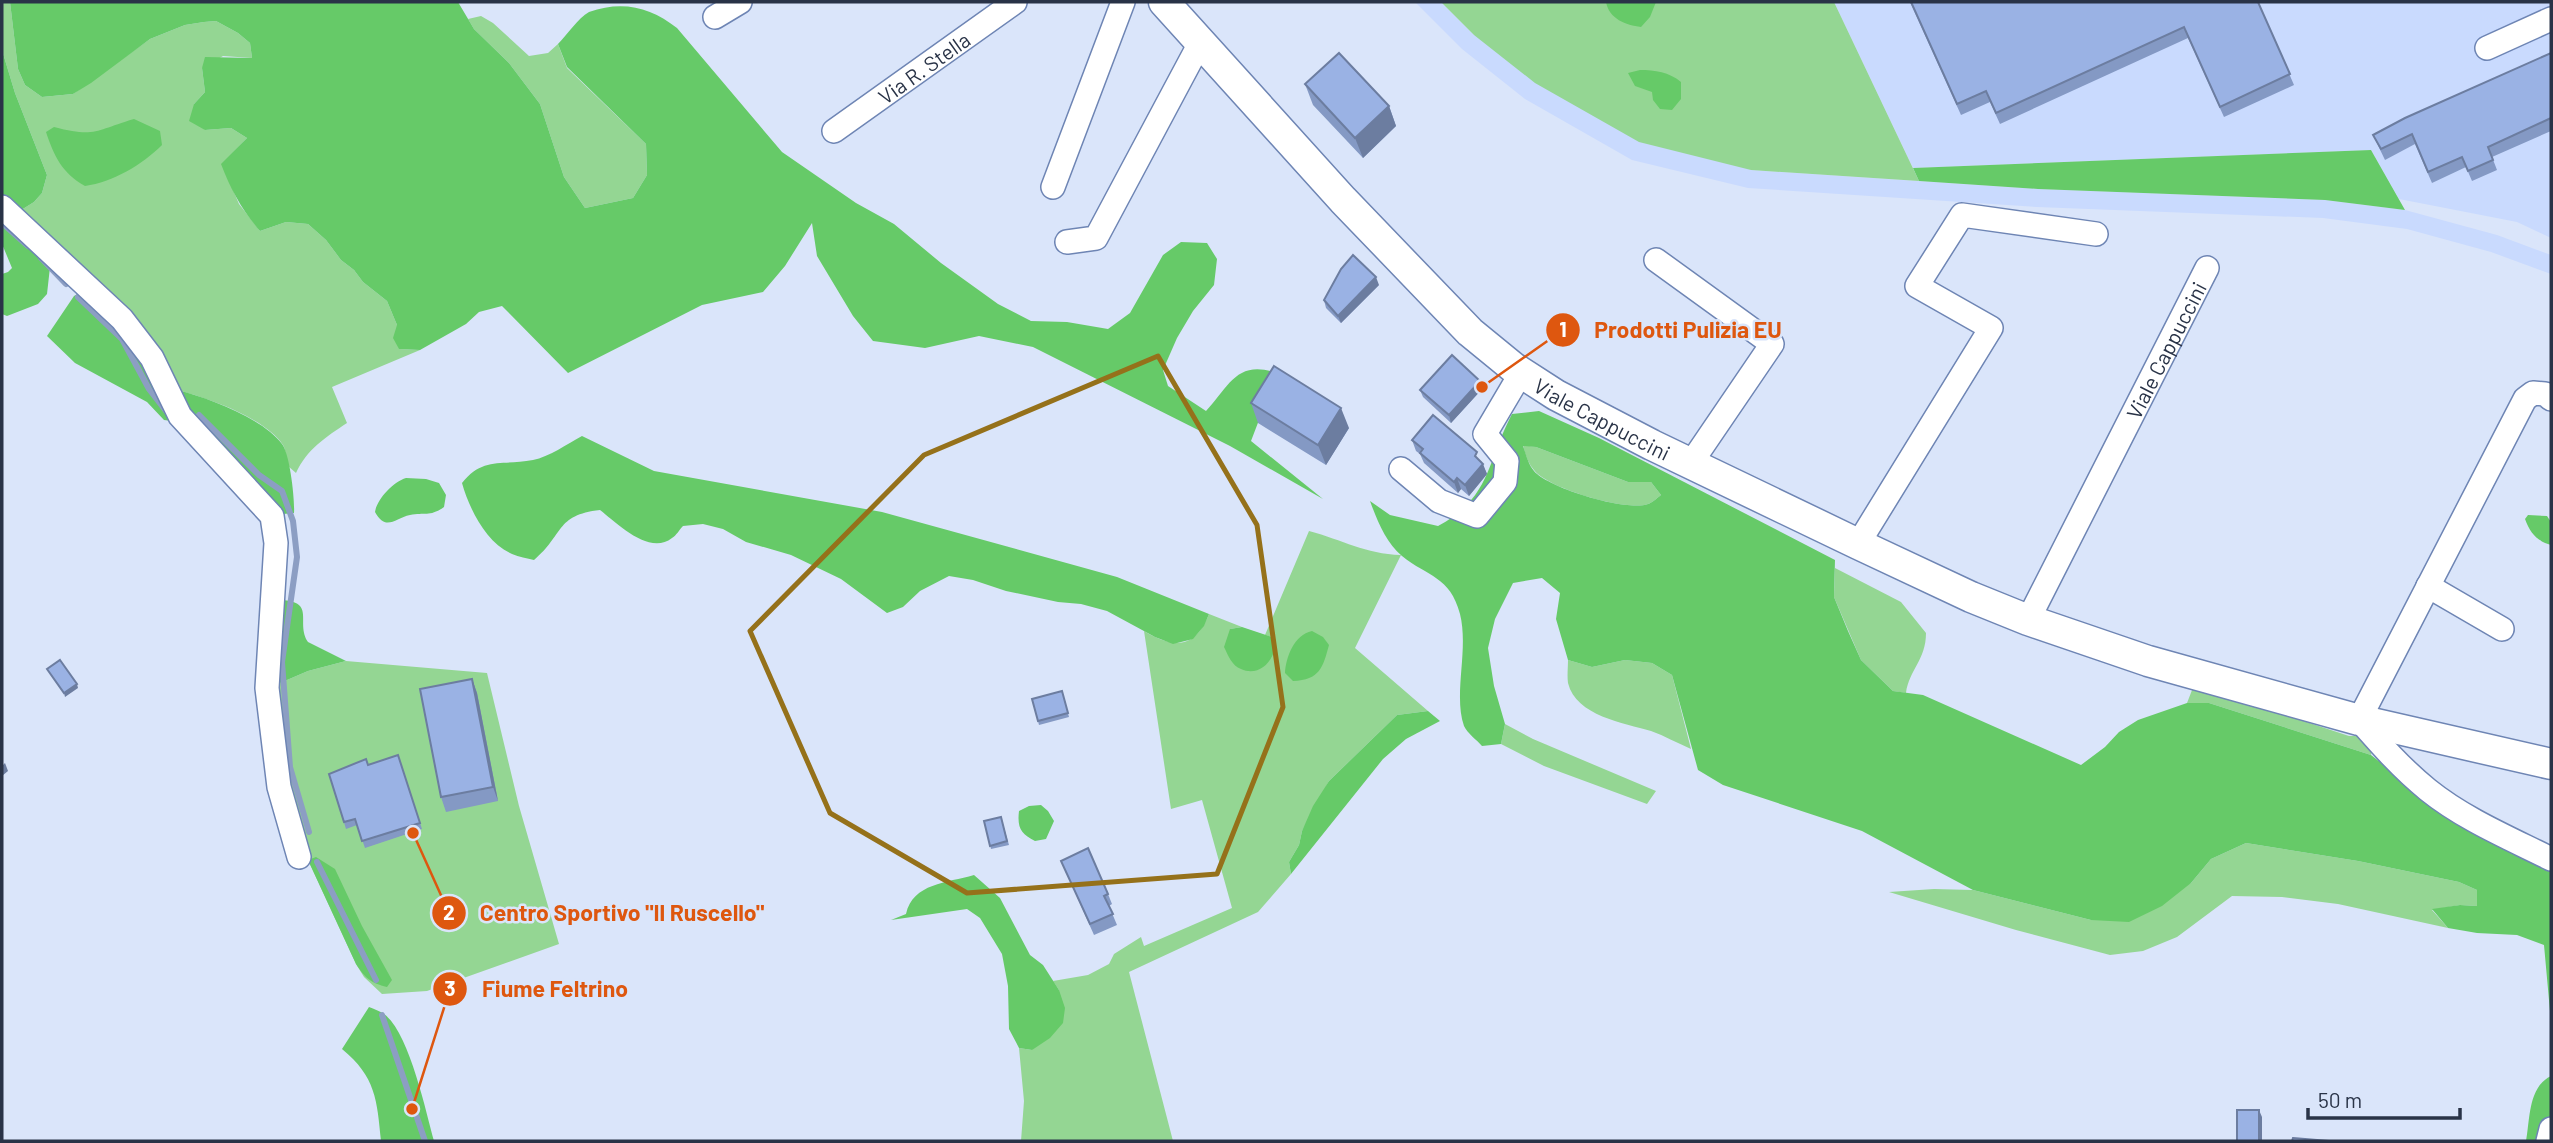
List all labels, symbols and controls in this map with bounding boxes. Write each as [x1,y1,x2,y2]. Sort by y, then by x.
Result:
street label: Via R. Stella [873,26,974,108]
street label: Viale Cappuccini [2120,277,2211,423]
callout: Prodotti Pulizia EU [1546,308,1796,352]
text: Prodotti Pulizia EU [1594,315,1782,343]
text: 1 [1559,316,1567,341]
street label: Viale Cappuccini [1530,372,1675,465]
callout: Centro Sportivo "Il Ruscello" [431,891,779,935]
text: Centro Sportivo "Il Ruscello" [480,898,764,926]
text: 2 [443,899,455,924]
callout: Fiume Feltrino [433,967,642,1011]
text: Fiume Feltrino [482,974,628,1002]
text: 3 [444,975,456,1000]
scale bar [2308,1076,2460,1120]
text: 50 m [2318,1087,2362,1112]

